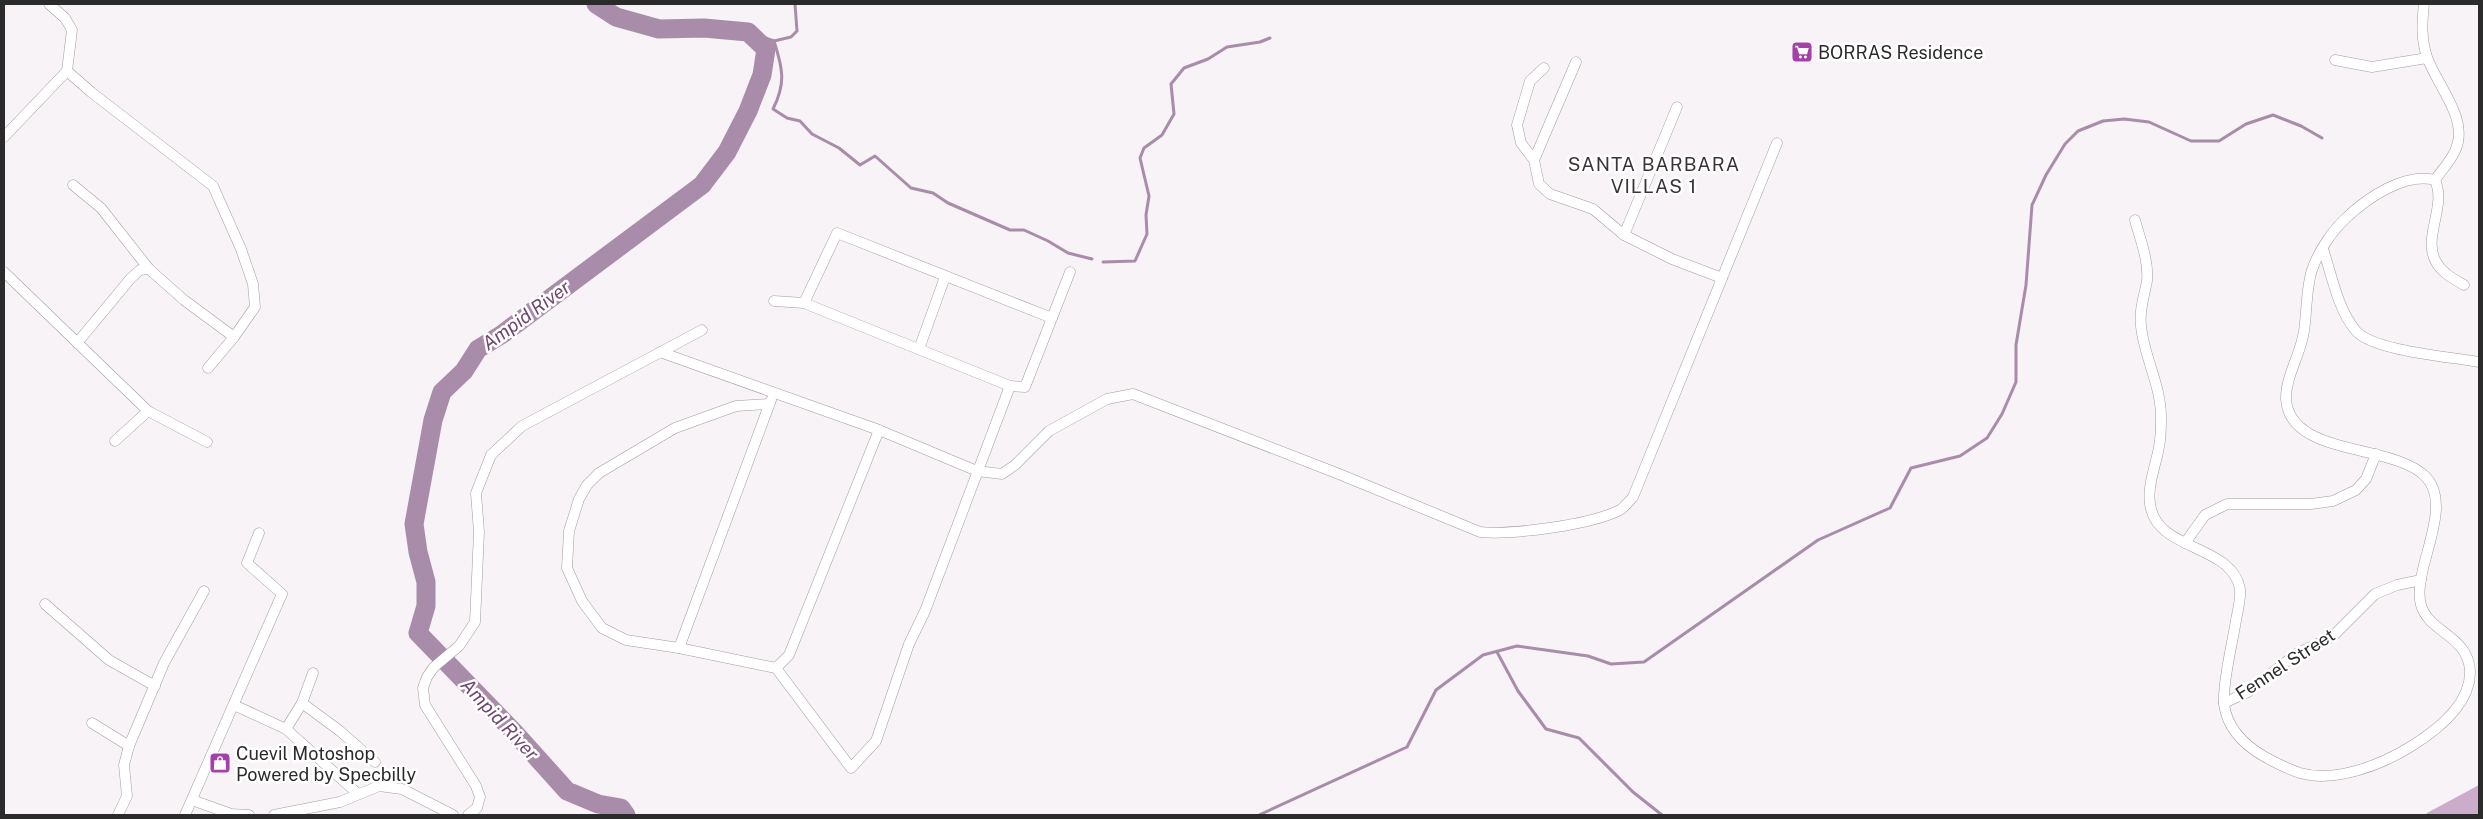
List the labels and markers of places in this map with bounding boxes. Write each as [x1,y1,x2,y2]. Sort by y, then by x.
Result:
supermarket icon: BORRAS Residence [1790,40,1814,64]
place label: BORRAS Residence [1818,42,1983,63]
place label: Cuevil Motoshop Powered by Specbilly [236,743,416,785]
shop icon: Cuevil Motoshop Powered by Specbilly [208,751,232,775]

